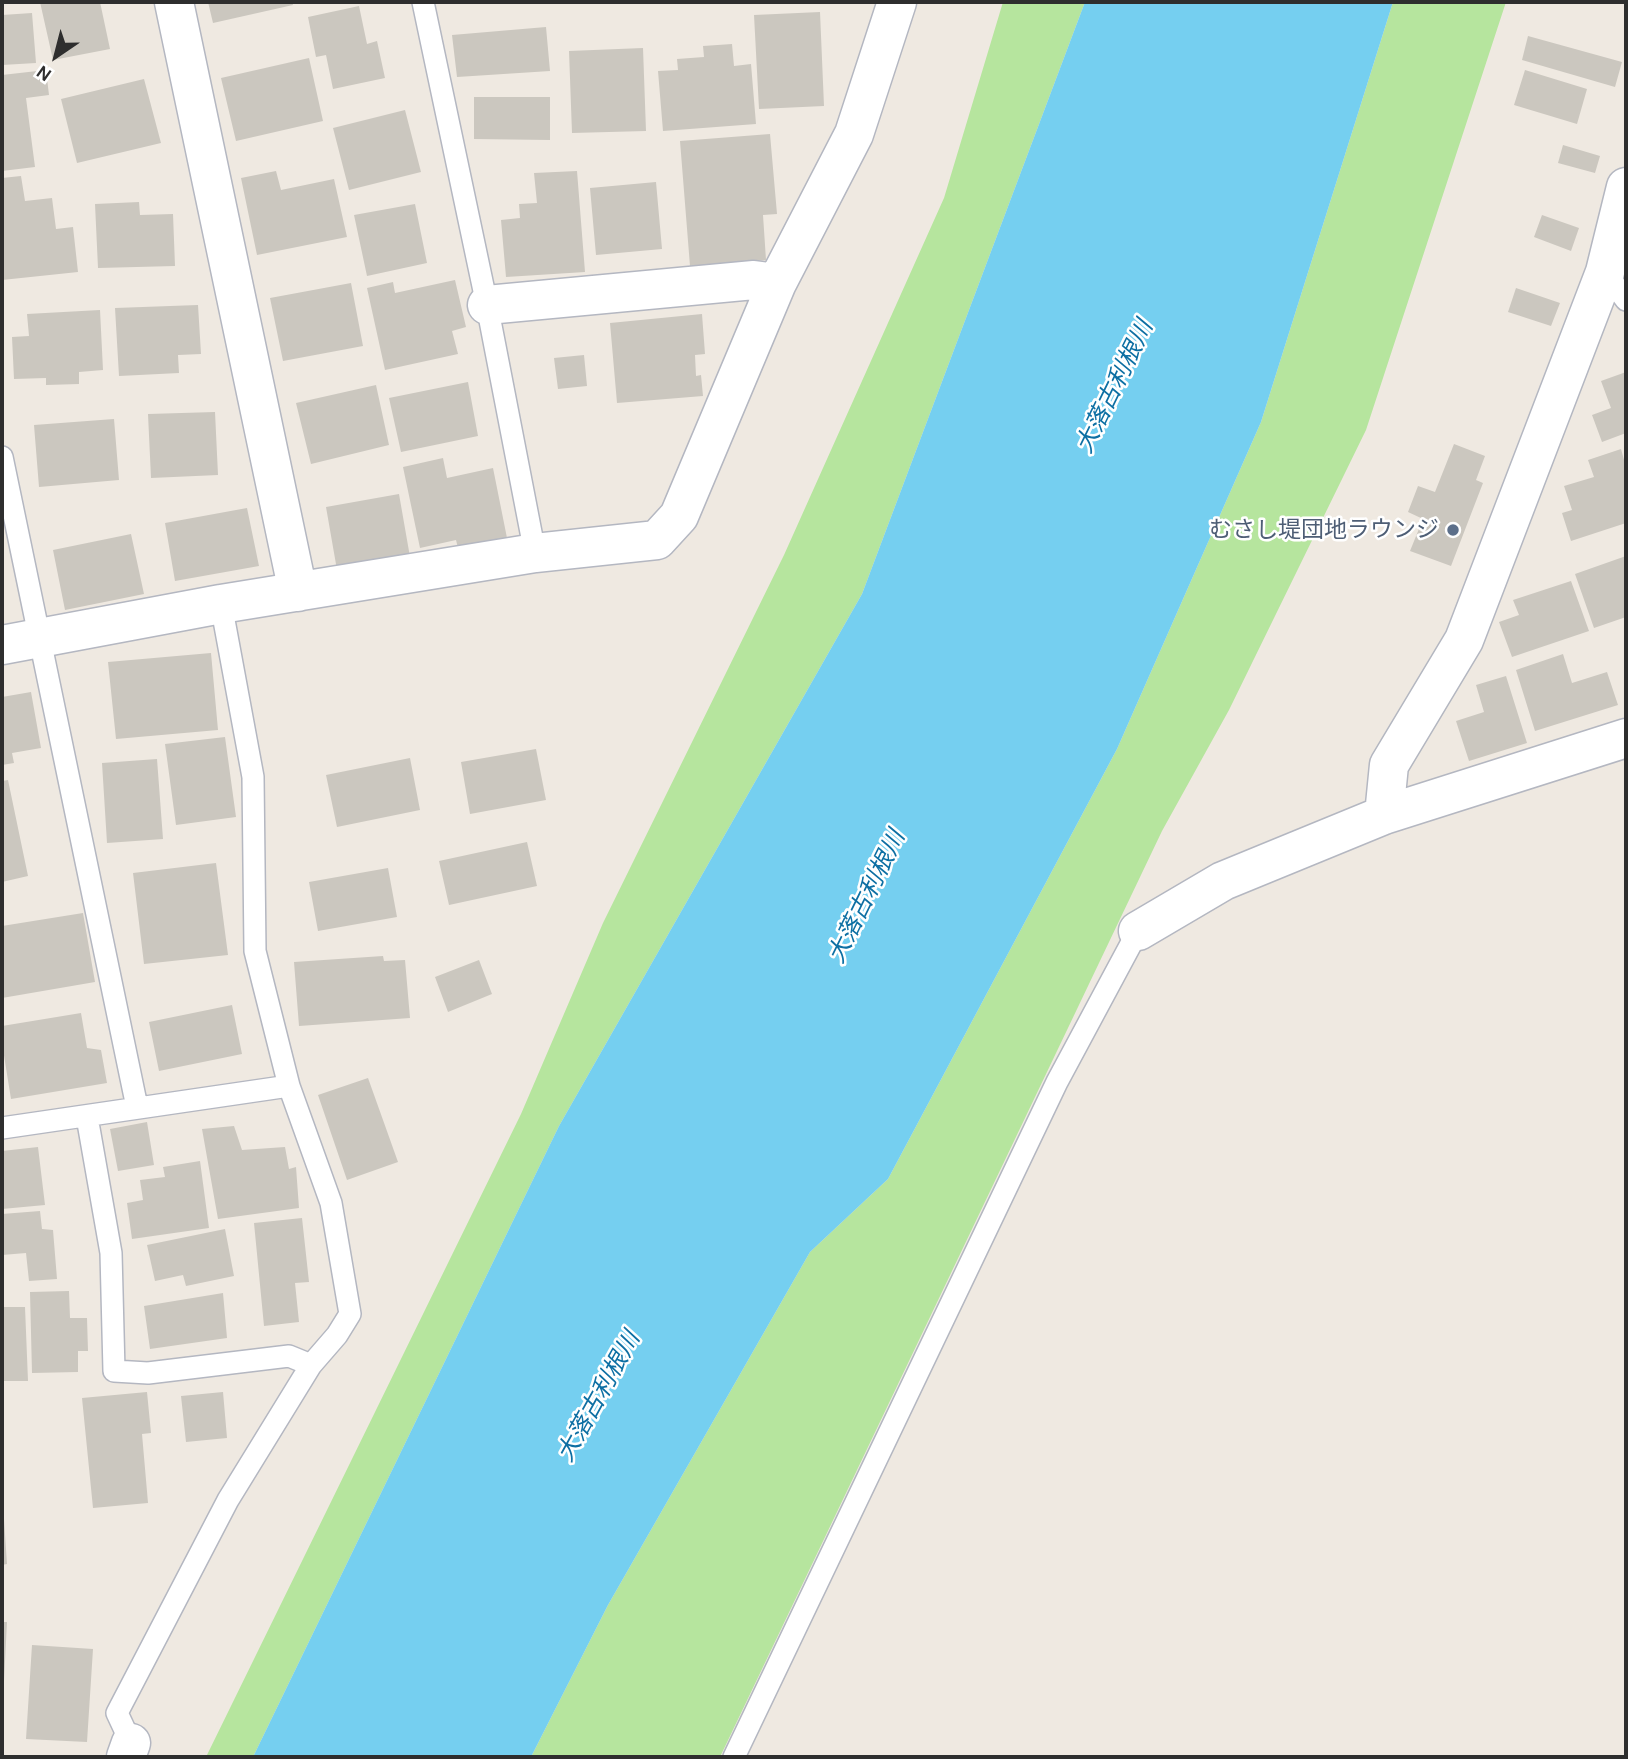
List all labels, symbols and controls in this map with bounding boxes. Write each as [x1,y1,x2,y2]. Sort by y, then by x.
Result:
north arrow [21,21,91,91]
text: N [32,60,56,86]
water label: 大落古利根川 [1070,316,1160,458]
place label: むさし堤団地ラウンジ [1209,516,1439,544]
marker: むさし堤団地ラウンジ [1445,522,1461,538]
water label: 大落古利根川 [822,826,912,968]
water label: 大落古利根川 [551,1327,647,1467]

